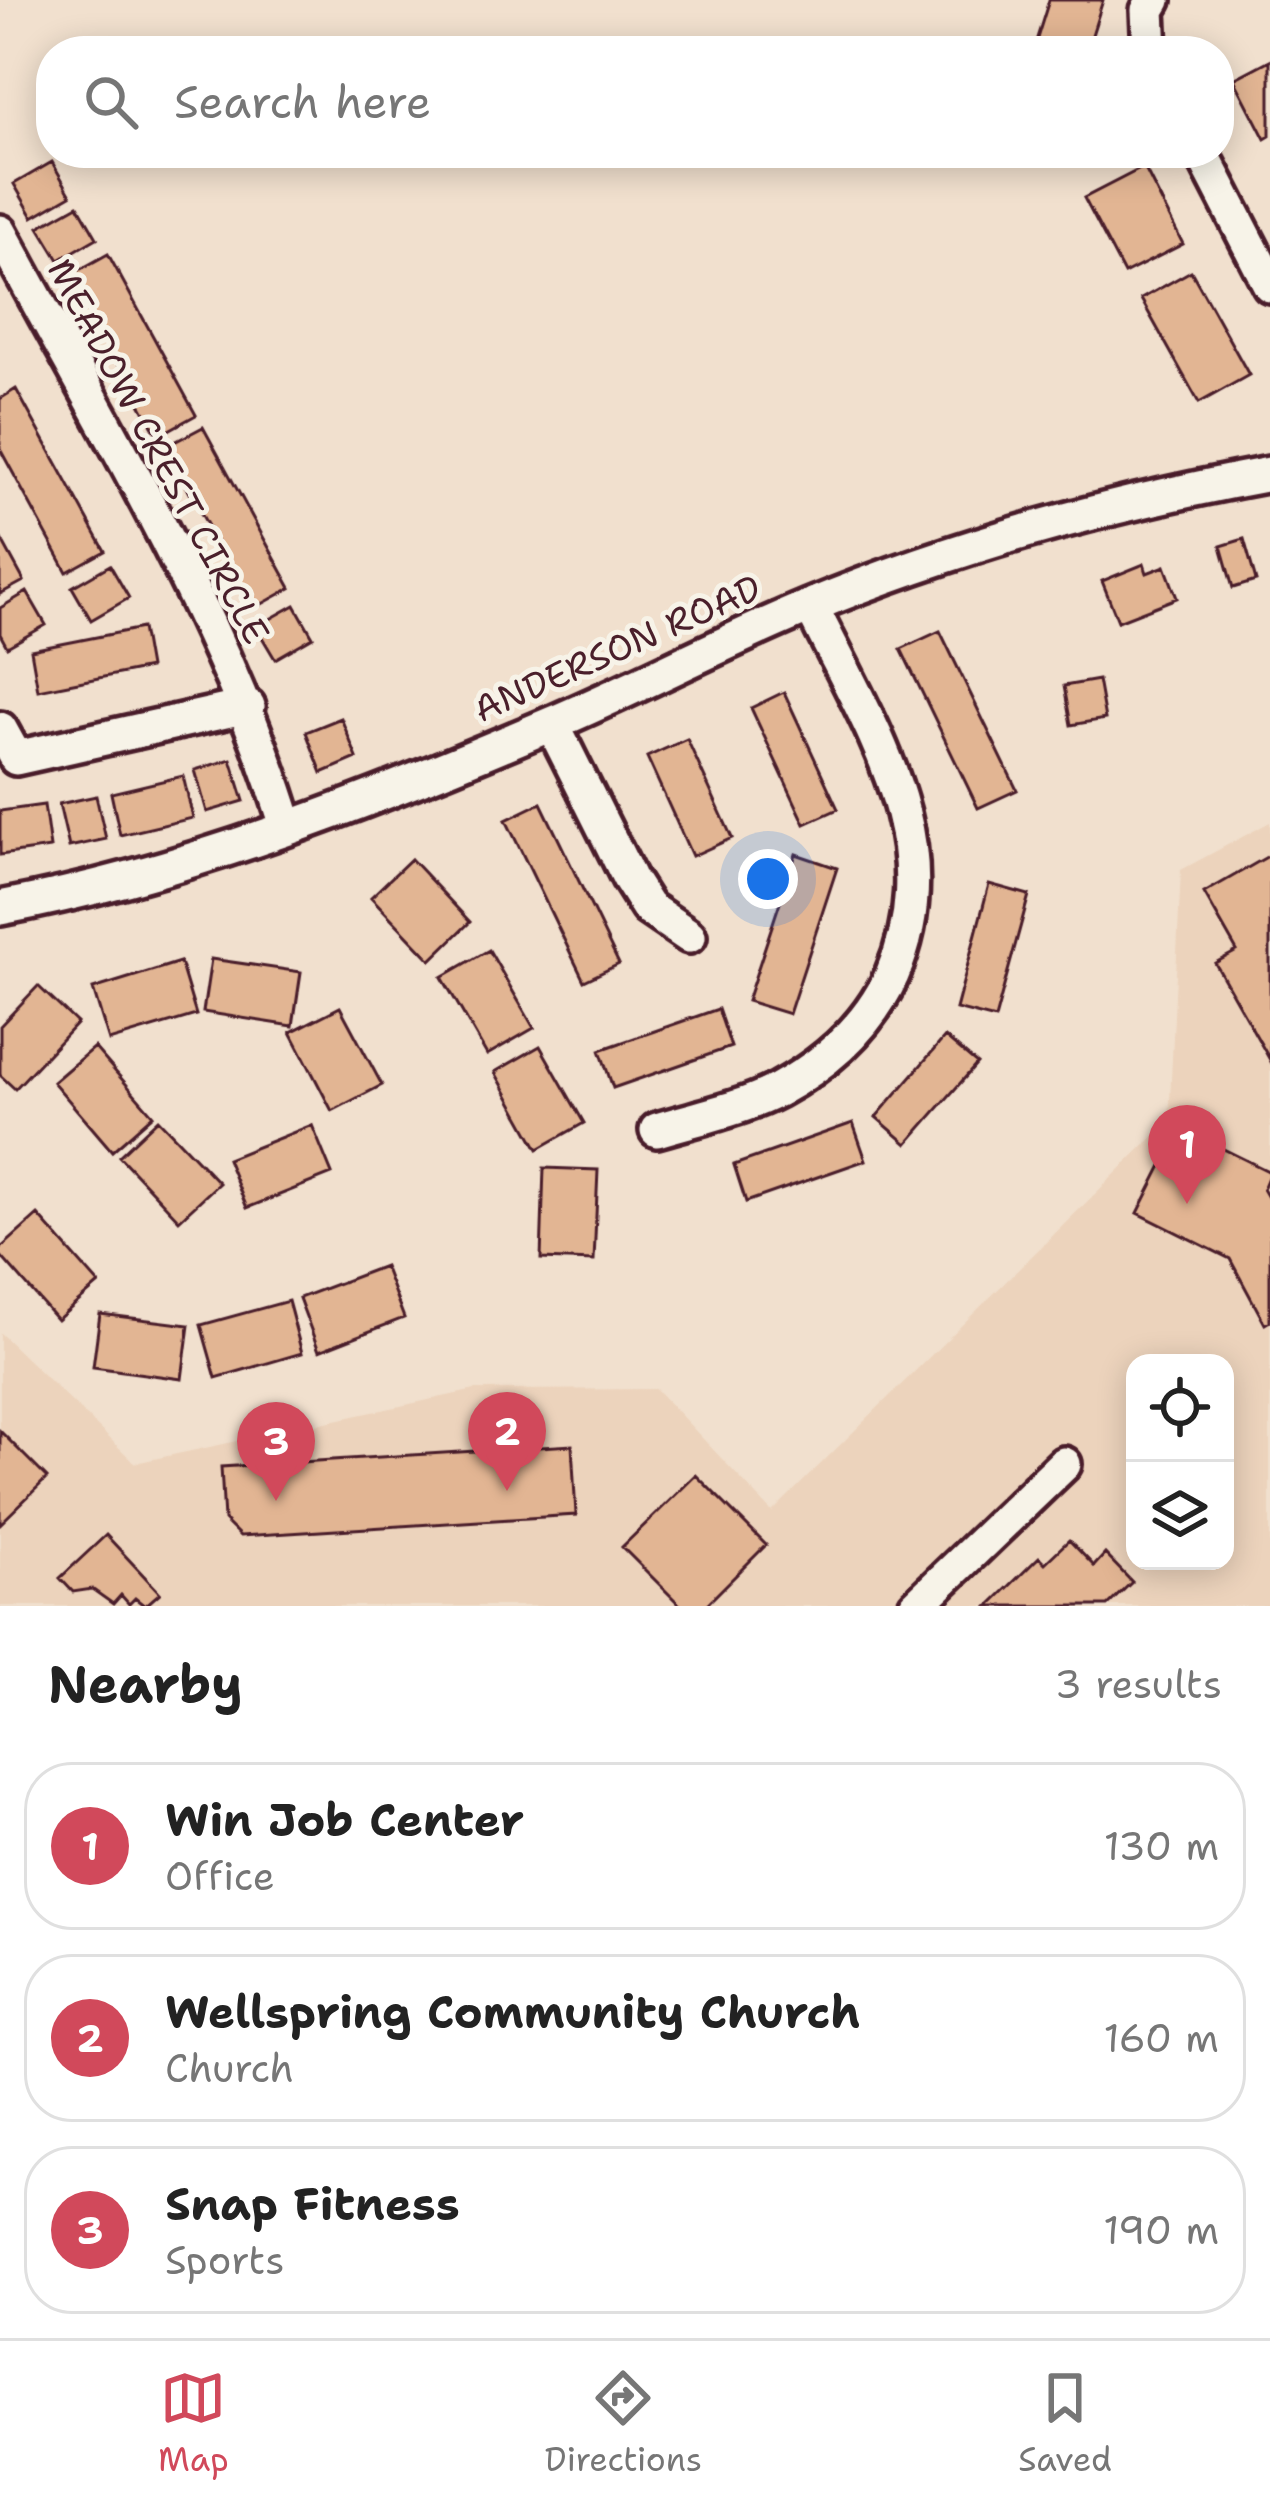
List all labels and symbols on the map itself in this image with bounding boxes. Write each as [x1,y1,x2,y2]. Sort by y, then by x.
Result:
street label: MEADOW CREST CIRCLE [36,250,281,652]
street label: ANDERSON ROAD [466,563,769,734]
your location [738,849,798,909]
pin: 1 [1148,1105,1226,1204]
pin: 2 [468,1392,546,1491]
pin: 3 [237,1402,315,1501]

